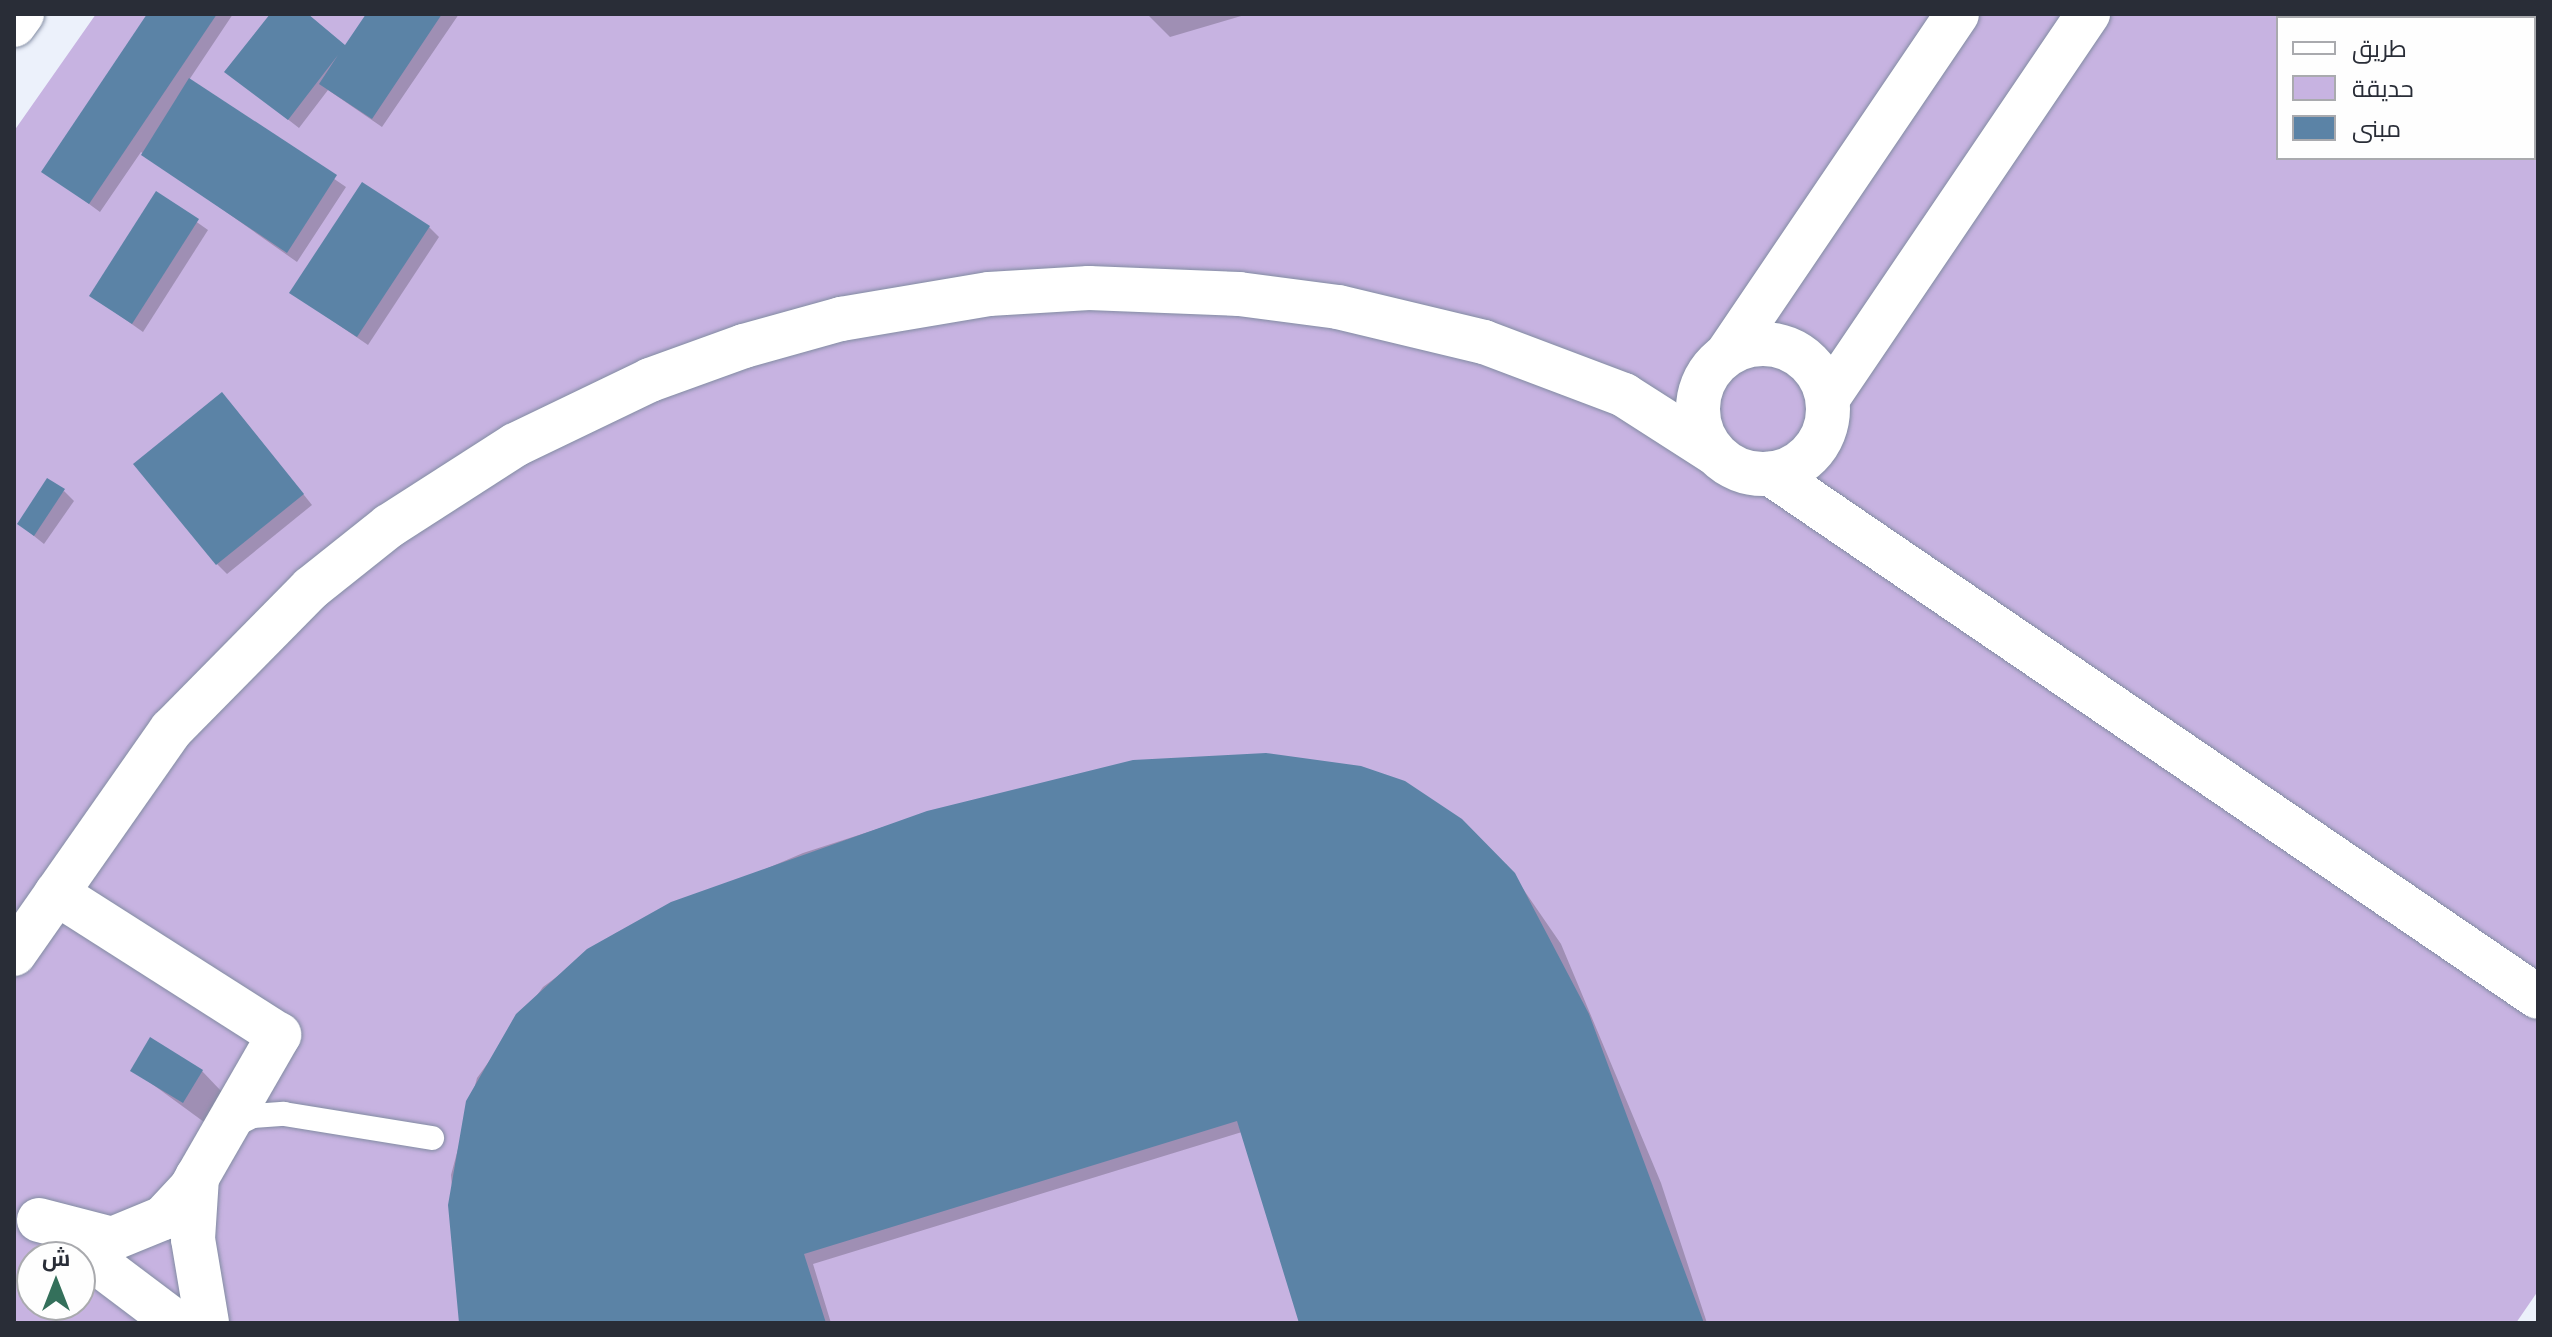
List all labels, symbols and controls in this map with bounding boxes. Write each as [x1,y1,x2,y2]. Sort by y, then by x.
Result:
legend [2276,16,2536,160]
text: طريق [2352,32,2407,65]
text: حديقة [2352,72,2414,105]
text: مبنى [2352,112,2401,145]
north arrow [16,1241,96,1321]
text: ش [42,1243,70,1274]

